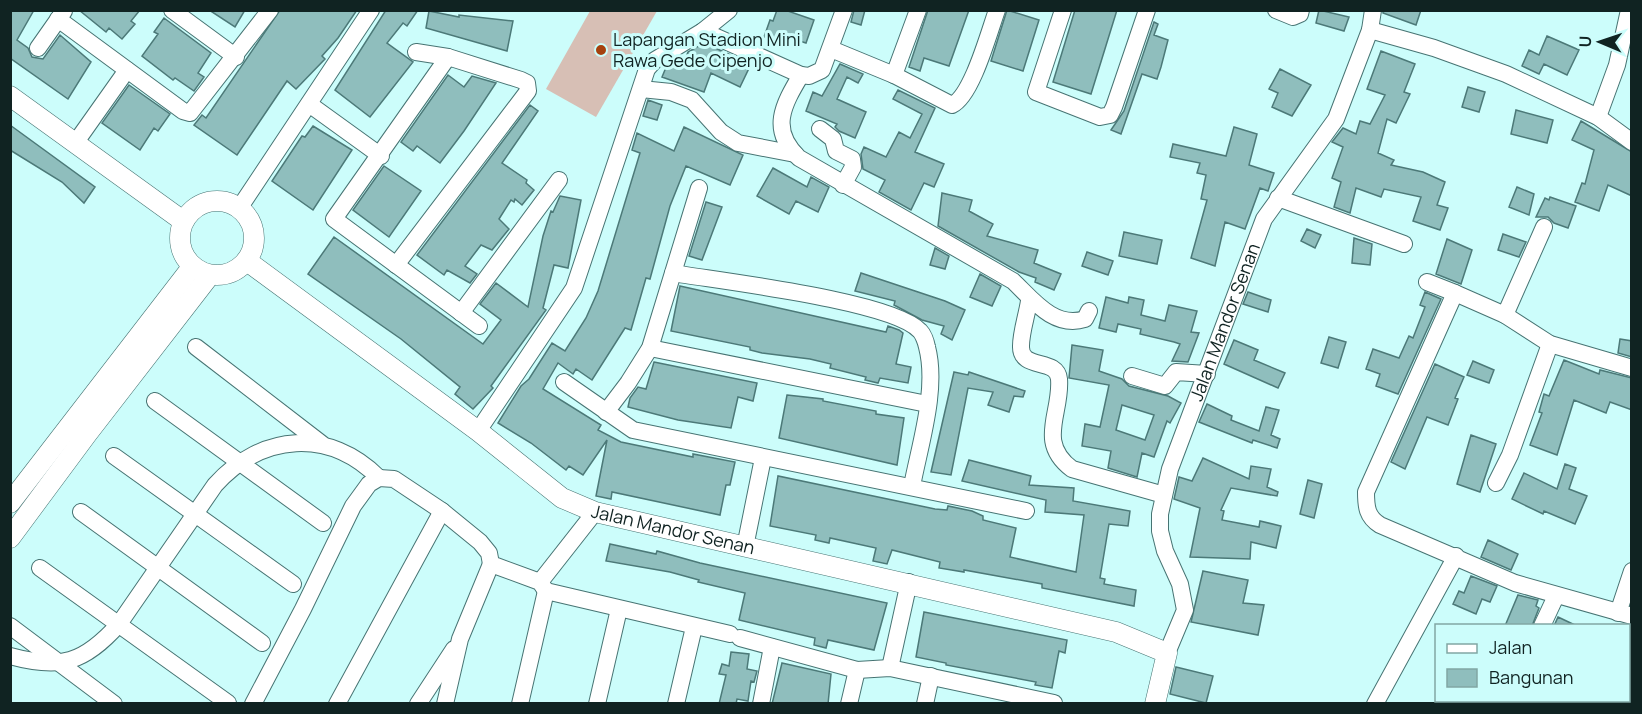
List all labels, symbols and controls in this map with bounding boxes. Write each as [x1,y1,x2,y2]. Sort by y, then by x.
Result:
north arrow [1570,12,1630,72]
place label: Lapangan Stadion Mini Rawa Gede Cipenjo [613,27,801,72]
text: U [1574,35,1596,48]
marker: Lapangan Stadion Mini Rawa Gede Cipenjo [594,43,608,57]
street label: Jalan Mandor Senan [1184,239,1265,404]
street label: Jalan Mandor Senan [589,499,757,559]
legend [1435,624,1630,702]
text: Jalan [1489,635,1532,659]
text: Bangunan [1489,665,1573,689]

